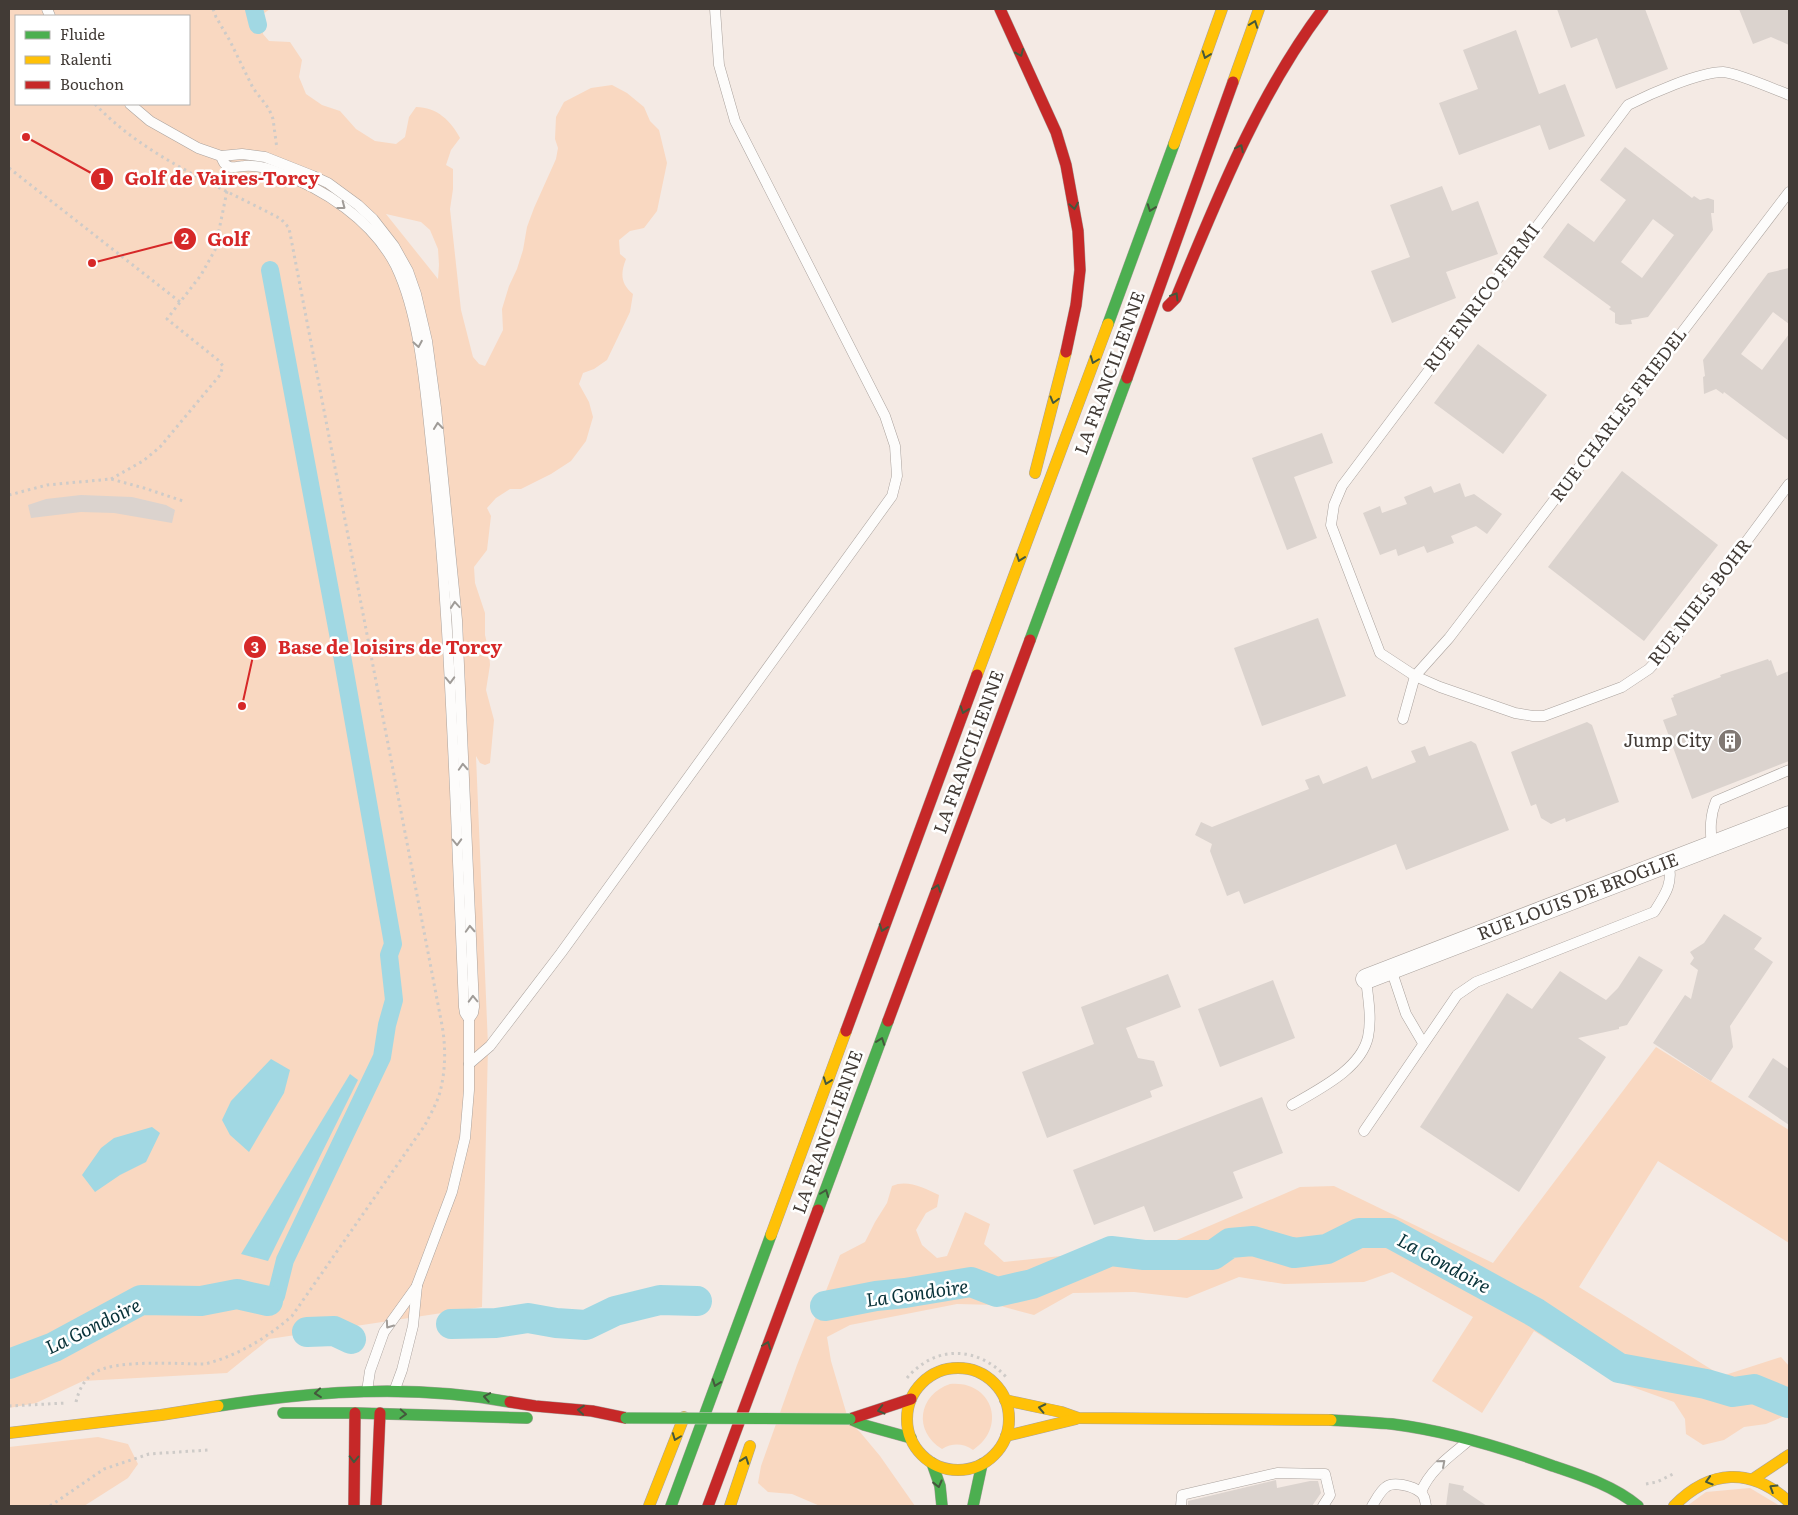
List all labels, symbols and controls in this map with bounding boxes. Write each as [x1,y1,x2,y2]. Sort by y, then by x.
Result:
legend [15,15,190,105]
one-way arrow [1248,20,1258,28]
text: Fluide [60,22,105,45]
text: Ralenti [60,47,112,70]
one-way arrow [1014,48,1025,57]
one-way arrow [1202,50,1212,58]
text: Bouchon [60,72,124,95]
one-way arrow [1234,144,1245,153]
callout: Golf de Vaires-Torcy [90,162,330,196]
text: Golf de Vaires-Torcy [124,163,320,191]
text: 1 [99,166,105,189]
one-way arrow [336,200,346,209]
one-way arrow [1068,202,1079,210]
one-way arrow [1147,203,1157,212]
street label: RUE ENRICO FERMI [1416,217,1546,377]
callout: Golf [172,222,259,256]
text: Golf [207,224,251,252]
text: 2 [181,226,189,249]
street label: LA FRANCILIENNE [1066,287,1151,458]
one-way arrow [1168,293,1178,302]
street label: RUE CHARLES FRIEDEL [1543,321,1693,507]
one-way arrow [412,339,422,348]
one-way arrow [1090,355,1100,364]
one-way arrow [1049,395,1060,404]
one-way arrow [433,421,444,429]
street label: RUE NIELS BOHR [1641,532,1757,670]
one-way arrow [1016,553,1026,562]
one-way arrow [450,600,461,608]
callout: Base de loisirs de Torcy [243,630,512,664]
text: Base de loisirs de Torcy [278,632,503,660]
text: 3 [251,635,259,658]
street label: LA FRANCILIENNE [925,666,1010,837]
one-way arrow [445,676,455,684]
one-way arrow [960,706,970,714]
place label: Jump City [1624,726,1713,753]
building icon: Jump City [1717,728,1743,754]
one-way arrow [458,763,468,770]
one-way arrow [452,838,462,846]
street label: RUE LOUIS DE BROGLIE [1473,845,1682,946]
one-way arrow [931,884,941,893]
one-way arrow [879,924,889,932]
one-way arrow [465,925,476,933]
one-way arrow [468,995,478,1003]
one-way arrow [875,1037,885,1045]
street label: LA FRANCILIENNE [784,1046,869,1217]
one-way arrow [823,1076,833,1085]
one-way arrow [818,1189,829,1198]
water label: La Gondoire [1393,1225,1496,1299]
water label: La Gondoire [864,1271,970,1313]
water label: La Gondoire [40,1290,145,1360]
one-way arrow [386,1319,395,1329]
one-way arrow [761,1341,772,1350]
one-way arrow [712,1378,722,1386]
one-way arrow [314,1387,322,1398]
one-way arrow [483,1393,492,1403]
one-way arrow [1037,1403,1046,1414]
one-way arrow [577,1404,585,1415]
one-way arrow [876,1404,885,1415]
one-way arrow [400,1409,408,1420]
one-way arrow [672,1433,682,1441]
one-way arrow [349,1456,359,1464]
one-way arrow [739,1456,749,1465]
one-way arrow [1437,1460,1446,1469]
one-way arrow [1705,1475,1714,1486]
one-way arrow [933,1480,943,1488]
one-way arrow [1769,1485,1778,1495]

